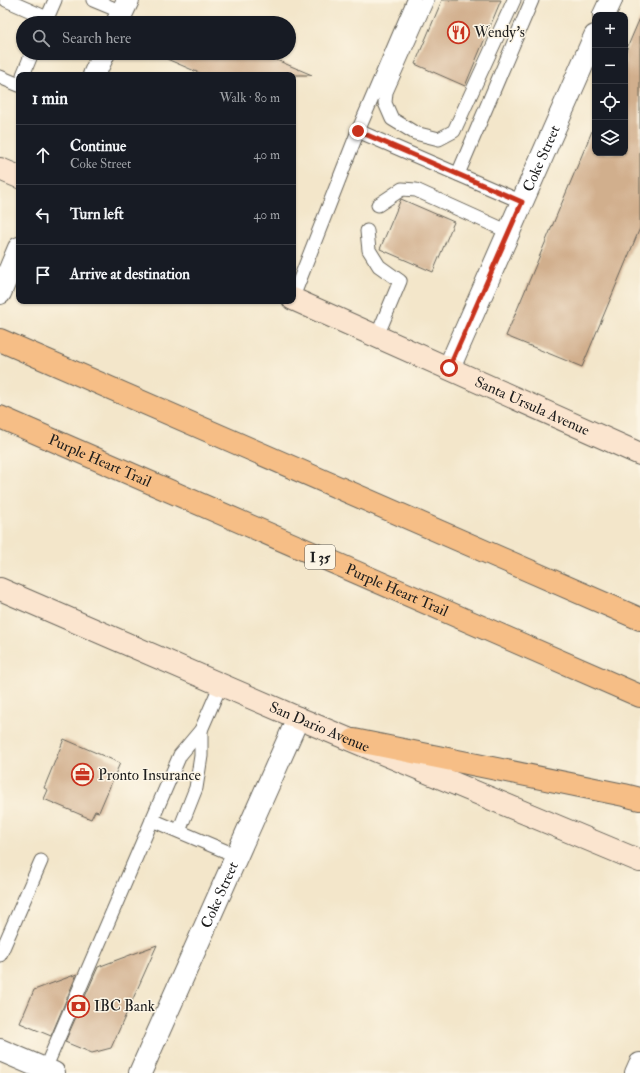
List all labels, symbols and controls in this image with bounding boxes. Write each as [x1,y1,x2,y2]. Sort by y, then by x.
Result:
map controls [592,12,628,156]
button: + [592,12,628,48]
search box [16,16,296,60]
restaurant icon: Wendy's [445,19,471,45]
place label: Wendy's [473,23,525,42]
icon: search [30,27,52,49]
text: Search here [62,29,131,48]
button: − [592,48,628,84]
button: locate [592,84,628,120]
text: 1 min [32,88,68,109]
text: Walk · 80 m [219,90,280,106]
button: layers [592,120,628,156]
route end [349,122,367,140]
street label: Coke Street [518,122,564,195]
text: Continue [70,137,126,156]
icon: ahead [32,144,54,166]
text: 40 m [254,147,280,163]
text: Coke Street [70,156,131,172]
icon: left [32,204,54,226]
text: Turn left [70,205,124,224]
text: 40 m [254,207,280,223]
icon: arrive [32,264,54,286]
text: Arrive at destination [70,265,190,284]
route start [440,359,458,377]
street label: Santa Ursula Avenue [472,372,593,440]
street label: Purple Heart Trail [46,430,154,491]
road number: I 35 [305,545,335,569]
street label: Purple Heart Trail [343,559,451,621]
street label: San Dario Avenue [266,697,373,756]
office icon: Pronto Insurance [69,762,95,788]
place label: Pronto Insurance [98,766,201,785]
street label: Coke Street [196,859,242,931]
bank icon: IBC Bank [65,993,91,1019]
place label: IBC Bank [94,997,155,1016]

